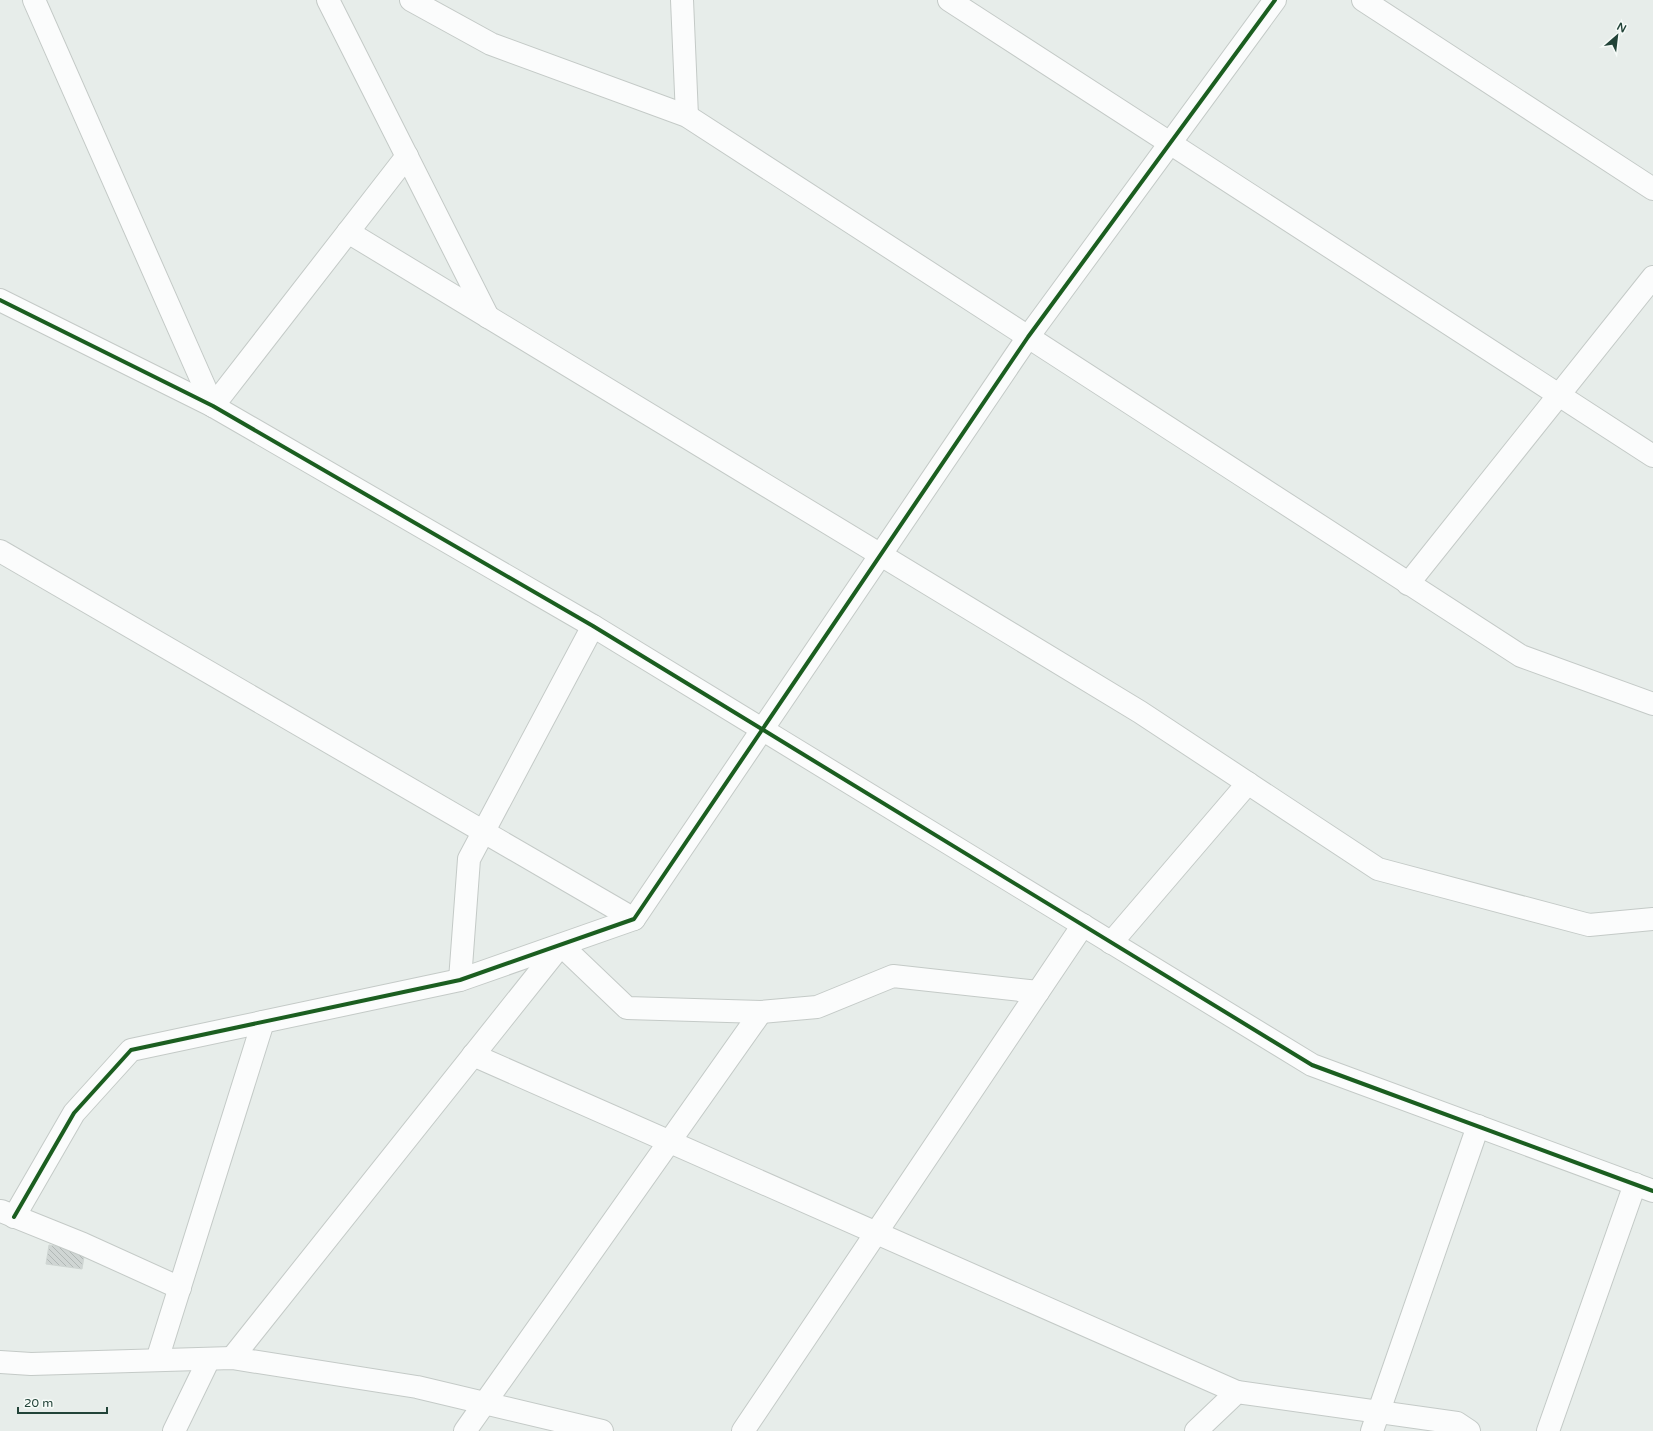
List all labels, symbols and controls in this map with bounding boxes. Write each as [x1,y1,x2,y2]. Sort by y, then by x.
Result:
north arrow [1597,16,1637,56]
text: N [1615,20,1628,35]
scale bar [18,1389,107,1415]
text: 20 m [24,1396,53,1410]

